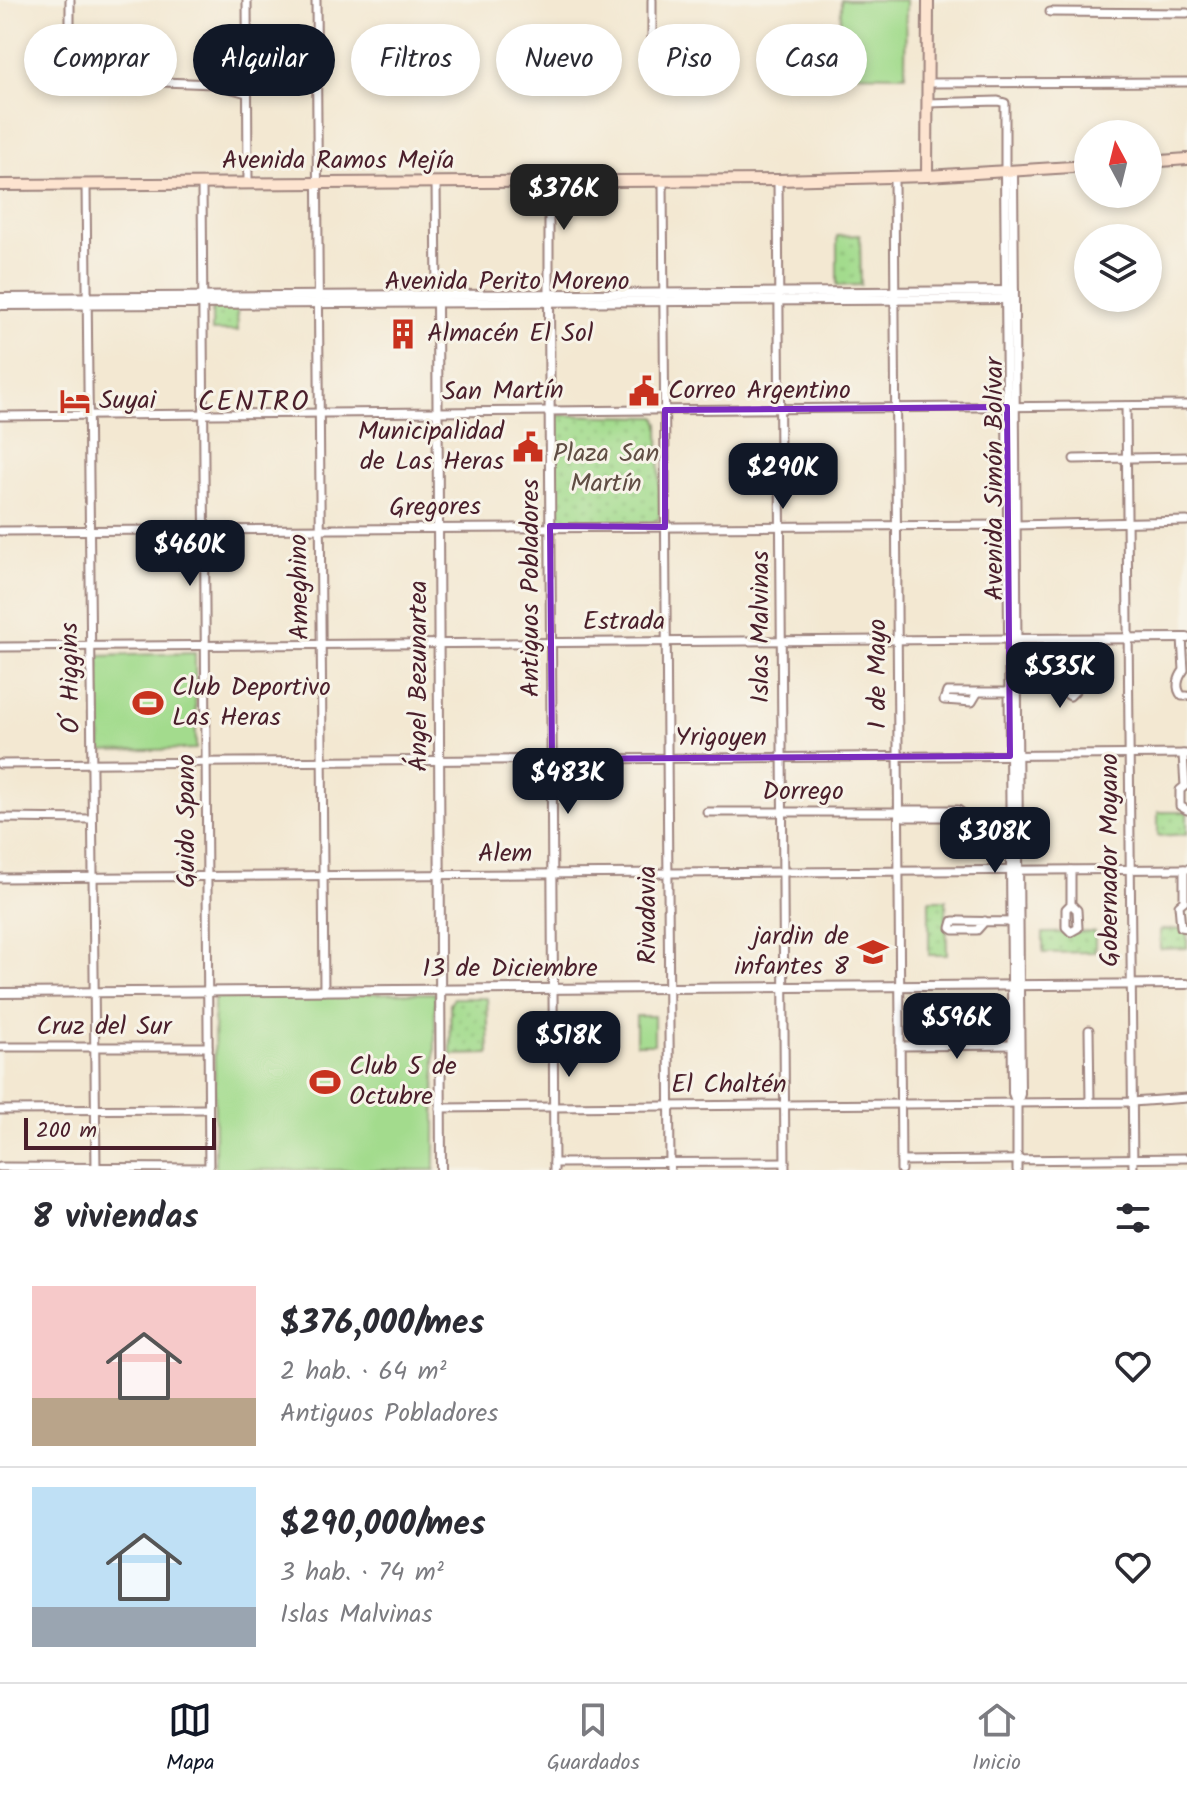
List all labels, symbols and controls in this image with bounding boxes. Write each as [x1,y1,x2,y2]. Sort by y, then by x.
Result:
chip: Comprar [24,24,177,96]
chip: Alquilar [193,24,335,96]
chip: Filtros [351,24,480,96]
chip: Nuevo [496,24,622,96]
chip: Piso [638,24,740,96]
chip: Casa [756,24,867,96]
north arrow [1074,120,1162,208]
map controls [1074,120,1162,312]
street label: Avenida Ramos Mejía [222,140,454,182]
pin: $376K [508,164,620,232]
text: $376K [528,169,600,211]
button: layers [1074,224,1162,312]
street label: Avenida Perito Moreno [384,261,630,303]
place label: Almacén El Sol [427,313,593,355]
building icon: Almacén El Sol [386,317,420,351]
street label: Avenida Simón Bolívar [974,356,1016,601]
street label: San Martín [442,370,564,414]
place label: Correo Argentino [668,370,851,412]
public building icon: Correo Argentino [627,374,661,408]
place label: Suyai [99,380,158,422]
district label: CENTRO [198,380,310,425]
hotel icon: Suyai [58,384,92,418]
place label: Municipalidad de Las Heras [358,411,505,483]
public building icon: Municipalidad de Las Heras [511,430,545,464]
park label: Plaza San Martín [553,433,659,505]
pin: $290K [727,443,839,511]
text: $290K [747,448,819,490]
street label: Antiguos Pobladores [510,479,552,697]
street label: Gregores [389,486,481,530]
pin: $460K [134,520,246,588]
text: $460K [154,525,226,567]
street label: Ameghino [278,533,322,641]
street label: Islas Malvinas [740,551,782,703]
street label: Ángel Bezunartea [398,580,440,772]
street label: Estrada [583,601,665,643]
street label: 1 de Mayo [857,619,899,729]
street label: O´ Higgins [49,622,93,734]
pin: $535K [1004,642,1116,710]
text: $535K [1024,647,1096,689]
place label: Club Deportivo Las Heras [172,667,331,739]
sports icon: Club Deportivo Las Heras [131,686,165,720]
street label: Yrigoyen [675,717,767,759]
pin: $483K [512,748,624,816]
text: $483K [531,753,605,795]
street label: Gobernador Moyano [1089,753,1131,967]
street label: Guido Spano [166,754,208,888]
street label: Dorrego [762,771,844,813]
pin: $308K [939,807,1051,875]
text: $308K [958,812,1032,854]
street label: Alem [478,833,532,875]
street label: Rivadavia [627,865,669,965]
place label: jardin de infantes 8 [734,916,849,988]
school or university icon: jardin de infantes 8 [856,935,890,969]
street label: 13 de Diciembre [422,948,598,990]
pin: $596K [901,993,1013,1061]
text: $596K [921,998,993,1040]
street label: Cruz del Sur [37,1006,173,1048]
pin: $518K [513,1011,625,1079]
text: $518K [535,1016,603,1058]
place label: Club 5 de Octubre [349,1046,457,1118]
street label: El Chaltén [671,1064,787,1106]
sports icon: Club 5 de Octubre [308,1065,342,1099]
scale bar [24,1114,216,1150]
text: 200 m [36,1114,97,1149]
text: 8 viviendas [32,1191,199,1245]
icon: filters [1111,1196,1155,1240]
text: $376,000/mes [280,1297,484,1351]
icon: home [96,1318,192,1414]
icon: heart [1111,1344,1155,1388]
text: 2 hab. · 64 m² [280,1351,446,1393]
text: Antiguos Pobladores [280,1393,498,1435]
text: $290,000/mes [280,1498,486,1552]
icon: home [96,1519,192,1615]
icon: heart [1111,1545,1155,1589]
text: 3 hab. · 74 m² [280,1552,444,1594]
text: Islas Malvinas [280,1594,433,1636]
tab: Mapa [166,1698,215,1781]
tab: Guardados [547,1698,640,1781]
tab: Inicio [972,1698,1021,1781]

